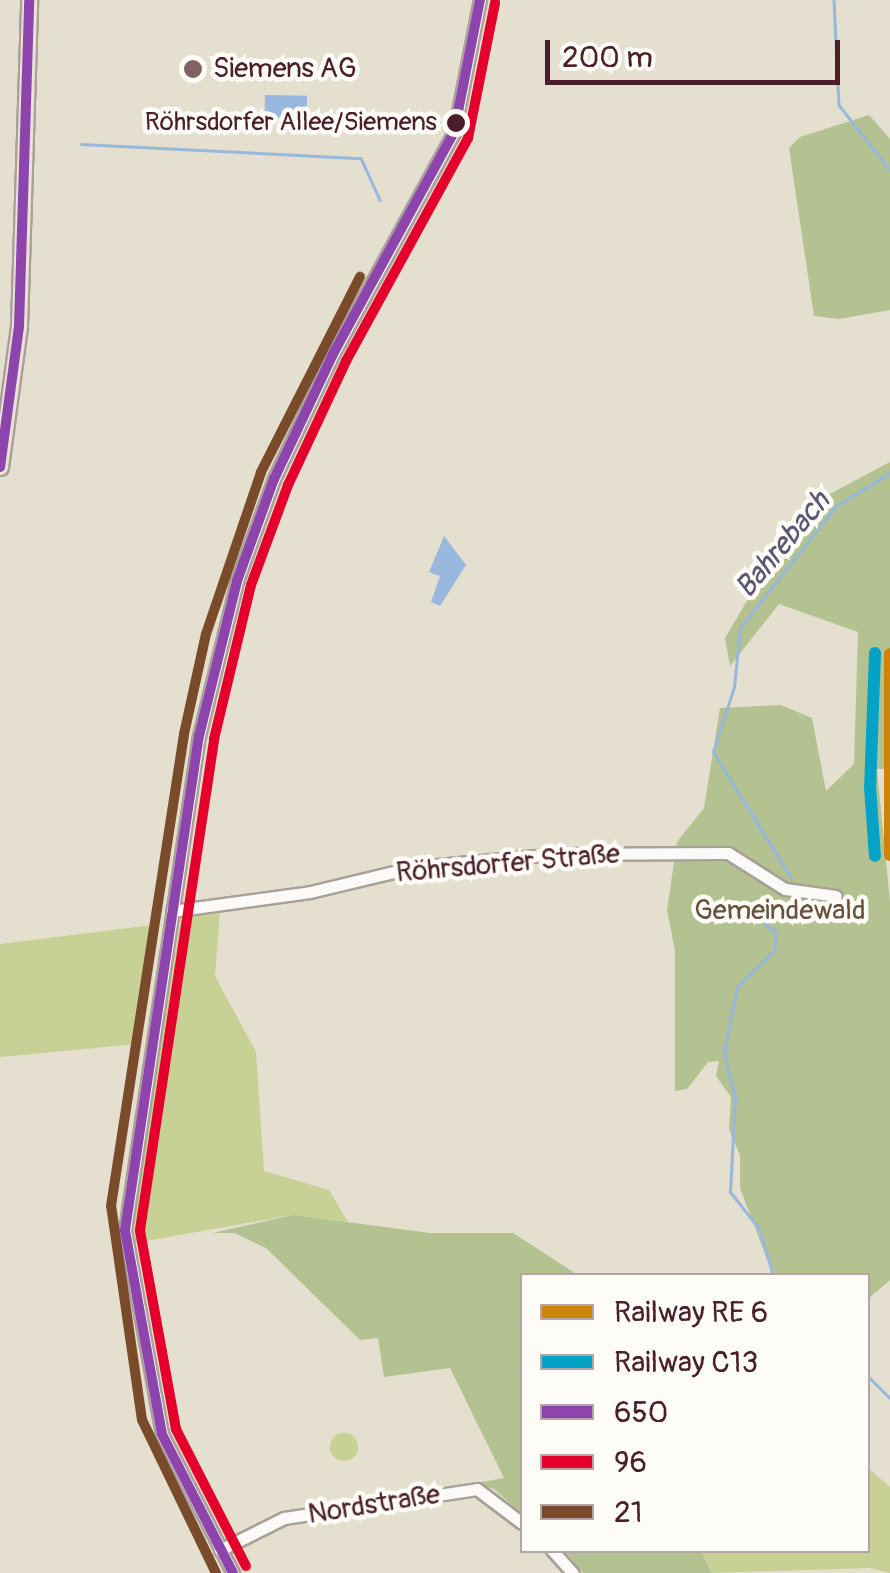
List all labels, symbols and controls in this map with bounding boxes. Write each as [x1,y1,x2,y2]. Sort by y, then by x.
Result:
scale bar [550,20,845,82]
text: 200 m [562,39,653,76]
place label: Siemens AG [213,52,357,86]
marker: Siemens AG [182,58,204,80]
place label: Röhrsdorfer Allee/Siemens [145,107,437,139]
marker: Röhrsdorfer Allee/Siemens [446,113,466,133]
water label: Bahrebach [728,484,838,606]
street label: Röhrsdorfer Straße [395,837,621,891]
park label: Gemeindewald [694,894,866,928]
legend [520,1273,870,1553]
text: Railway RE 6 [614,1294,768,1331]
text: Railway C13 [614,1344,758,1381]
text: 650 [614,1394,668,1431]
text: 96 [614,1444,647,1481]
street label: Nordstraße [306,1478,442,1532]
text: 21 [614,1494,643,1531]

